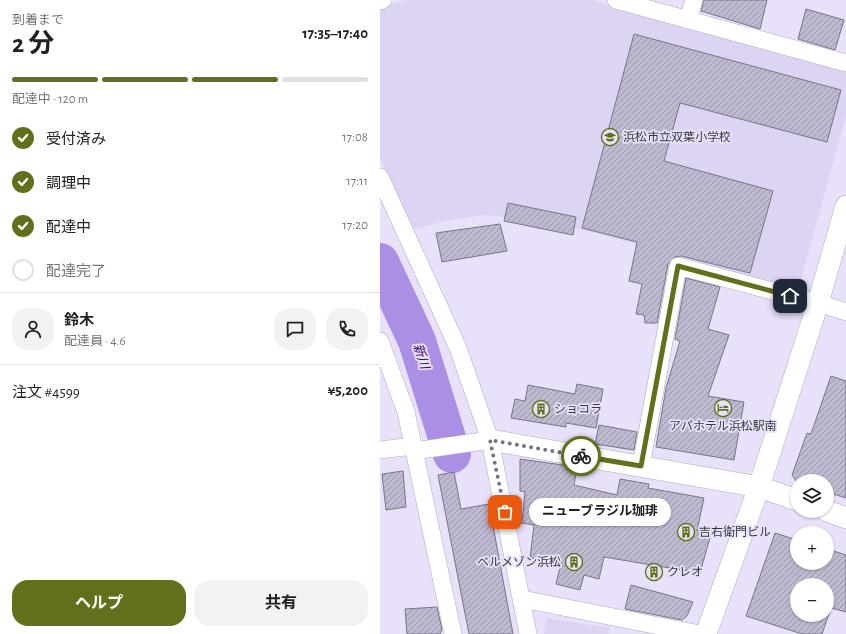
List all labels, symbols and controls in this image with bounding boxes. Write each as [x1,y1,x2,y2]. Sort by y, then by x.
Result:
text: 到着まで [12,14,64,27]
text: 17:35–17:40 [302,26,368,41]
text: 2 分 [12,31,54,57]
text: 配達中 · 120 m [12,93,88,106]
icon: check [12,127,34,149]
school or university icon: 浜松市立双葉小学校 [600,127,620,147]
place label: 浜松市立双葉小学校 [623,130,731,143]
text: 17:08 [342,131,368,144]
text: 受付済み [46,132,106,147]
icon: check [12,171,34,193]
text: 17:11 [346,175,368,188]
text: 調理中 [46,176,91,191]
icon: check [12,215,34,237]
text: 17:20 [342,219,368,232]
text: 配達中 [46,220,91,235]
text: 配達完了 [46,264,106,279]
pin [773,279,807,313]
icon: home [779,285,801,307]
button: person [12,308,54,350]
button: chat [274,308,316,350]
button: phone [326,308,368,350]
text: 鈴木 [64,313,94,328]
text: 配達員 · 4.6 [64,335,126,348]
water label: 新川 [410,342,432,373]
text: ¥5,200 [327,383,368,398]
text: 注文 #4599 [12,385,80,400]
hotel icon: アパホテル浜松駅南 [713,398,733,418]
building icon: ショコラ [531,399,551,419]
place label: ショコラ [554,403,602,415]
place label: アパホテル浜松駅南 [669,419,777,432]
courier [561,436,601,476]
icon: bike [570,445,592,467]
map controls [790,474,834,622]
button: layers [790,474,834,518]
pin [488,495,522,529]
callout: ニューブラジル珈琲 [529,498,671,526]
icon: bag [494,501,516,523]
text: ニューブラジル珈琲 [542,505,658,518]
building icon: 吉右衛門ビル [676,522,696,542]
place label: 吉右衛門ビル [699,525,771,538]
button: + [790,526,834,570]
building icon: ベルメゾン浜松 [564,552,584,572]
place label: ベルメゾン浜松 [477,555,561,568]
building icon: クレオ [644,562,664,582]
place label: クレオ [667,566,703,578]
button: − [790,578,834,622]
button: ヘルプ [12,580,186,626]
button: 共有 [194,580,368,626]

